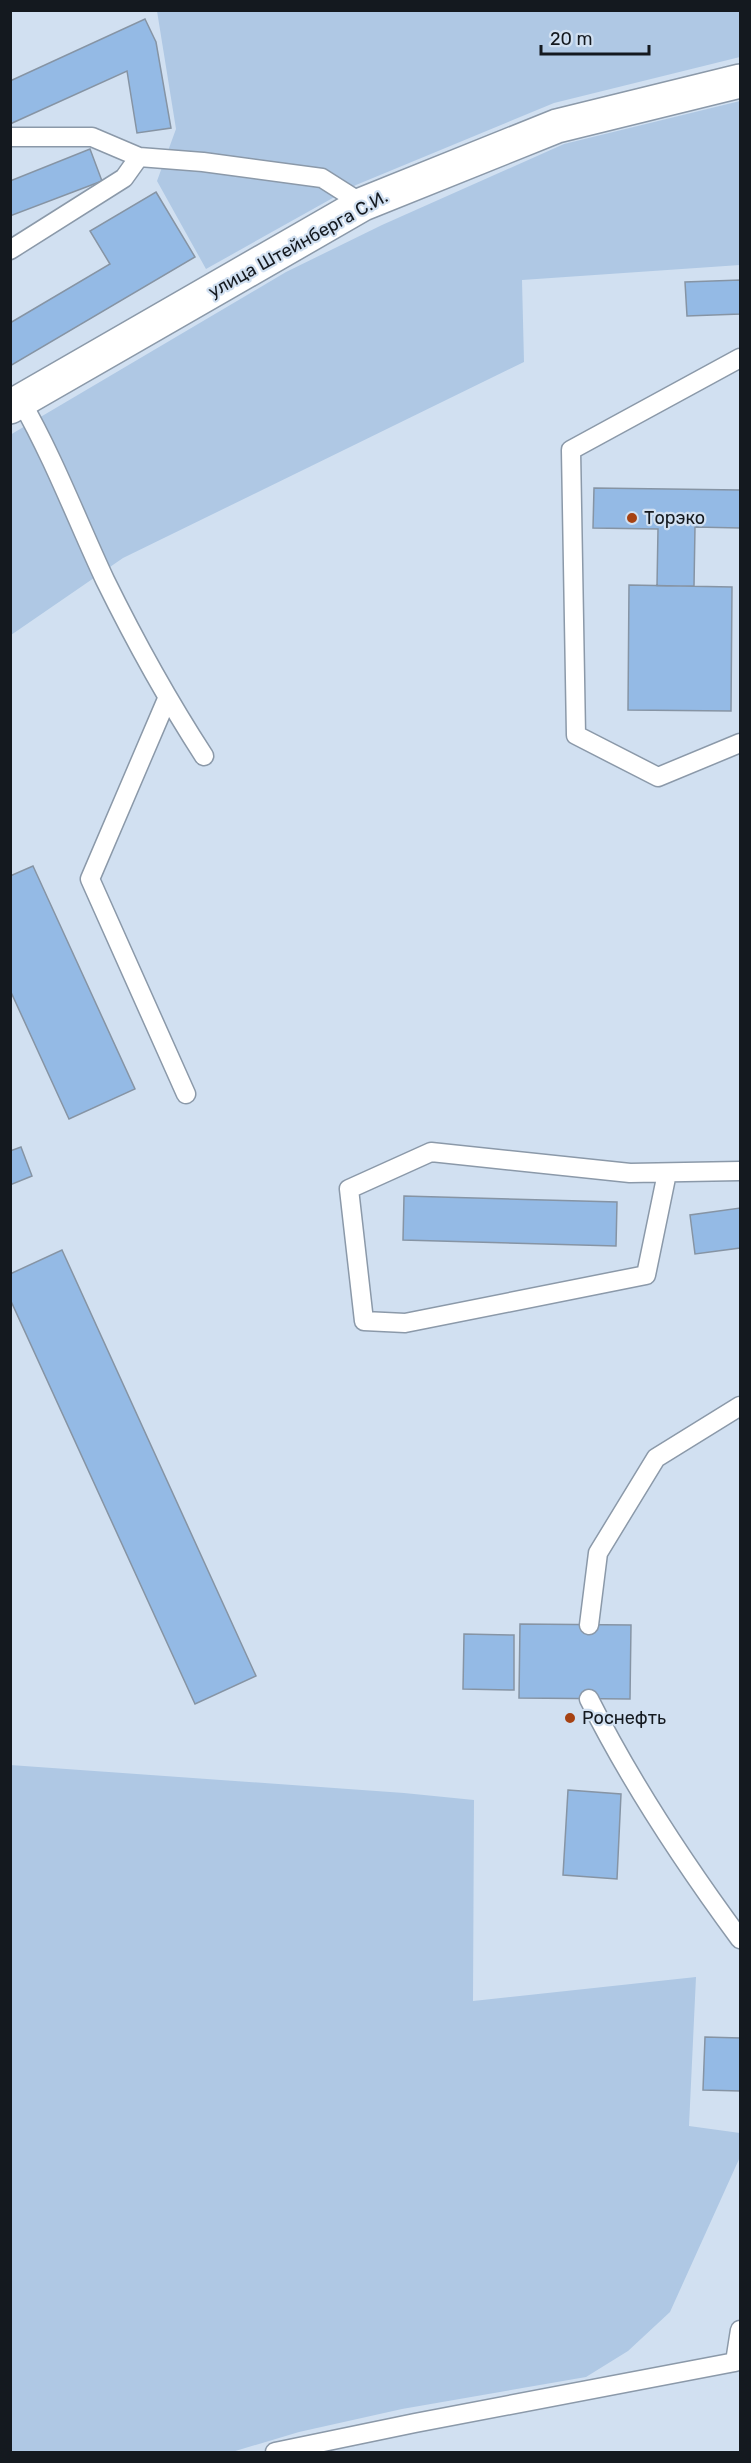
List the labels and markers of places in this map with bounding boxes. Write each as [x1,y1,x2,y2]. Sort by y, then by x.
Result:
place label: Торэко [644,507,705,529]
marker: Торэко [625,511,639,525]
place label: Роснефть [582,1707,666,1729]
marker: Роснефть [563,1711,577,1725]

